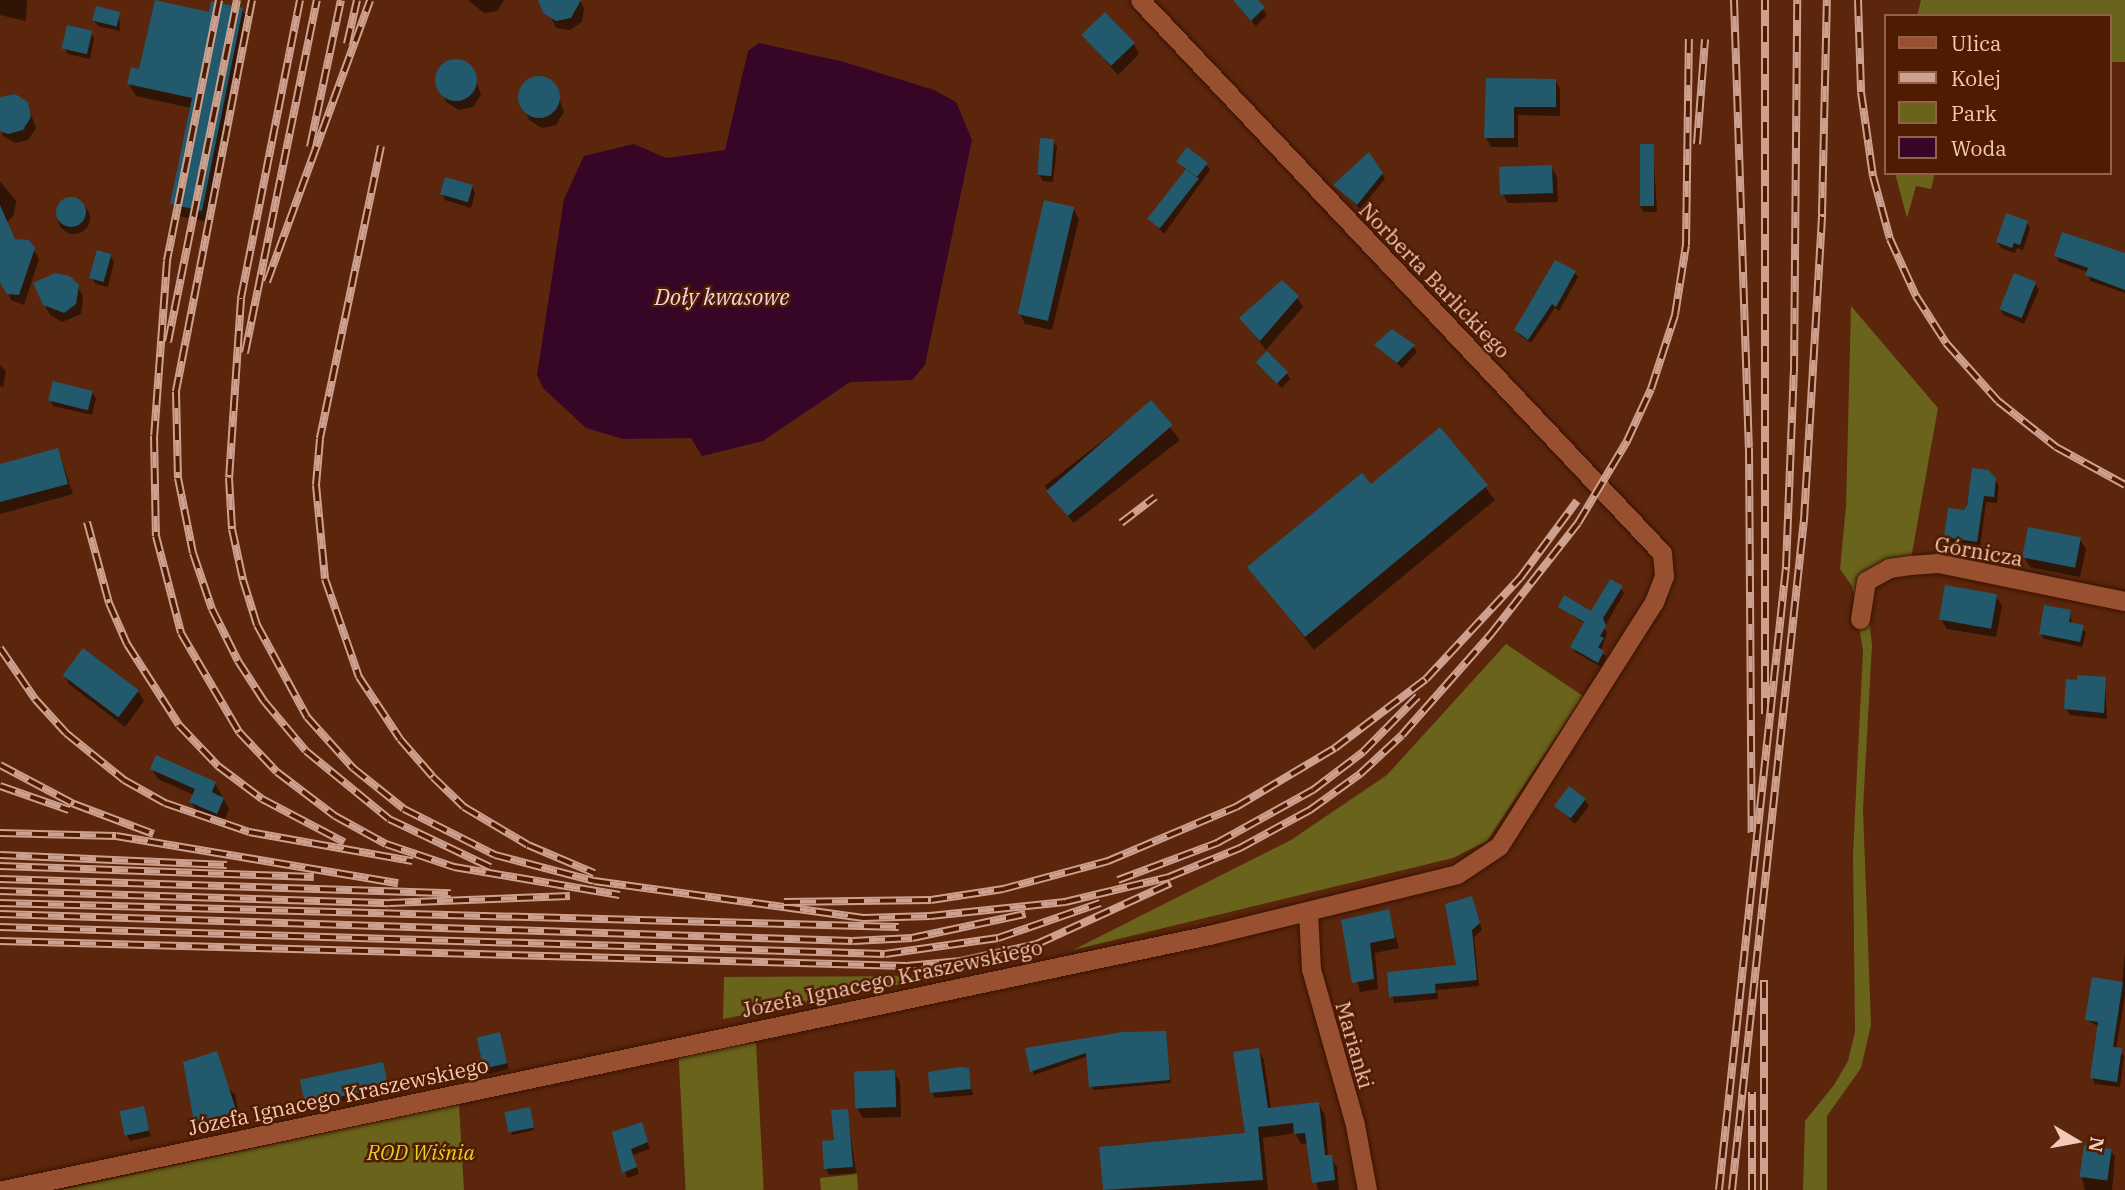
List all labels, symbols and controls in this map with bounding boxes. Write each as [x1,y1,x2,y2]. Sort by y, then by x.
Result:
legend [1884,14,2111,175]
text: Ulica [1951,29,2002,57]
text: Kolej [1951,64,2001,92]
text: Park [1951,99,1997,127]
text: Woda [1951,134,2007,162]
street label: Norberta Barlickiego [1354,197,1516,363]
water label: Doły kwasowe [655,282,789,310]
street label: Górnicza [1933,531,2025,571]
street label: Józefa Ignacego Kraszewskiego [739,934,1045,1022]
street label: Marianki [1331,999,1379,1091]
street label: Józefa Ignacego Kraszewskiego [185,1052,491,1140]
north arrow [2041,1106,2111,1176]
text: N [2084,1135,2110,1154]
park label: ROD Wiśnia [367,1139,475,1165]

